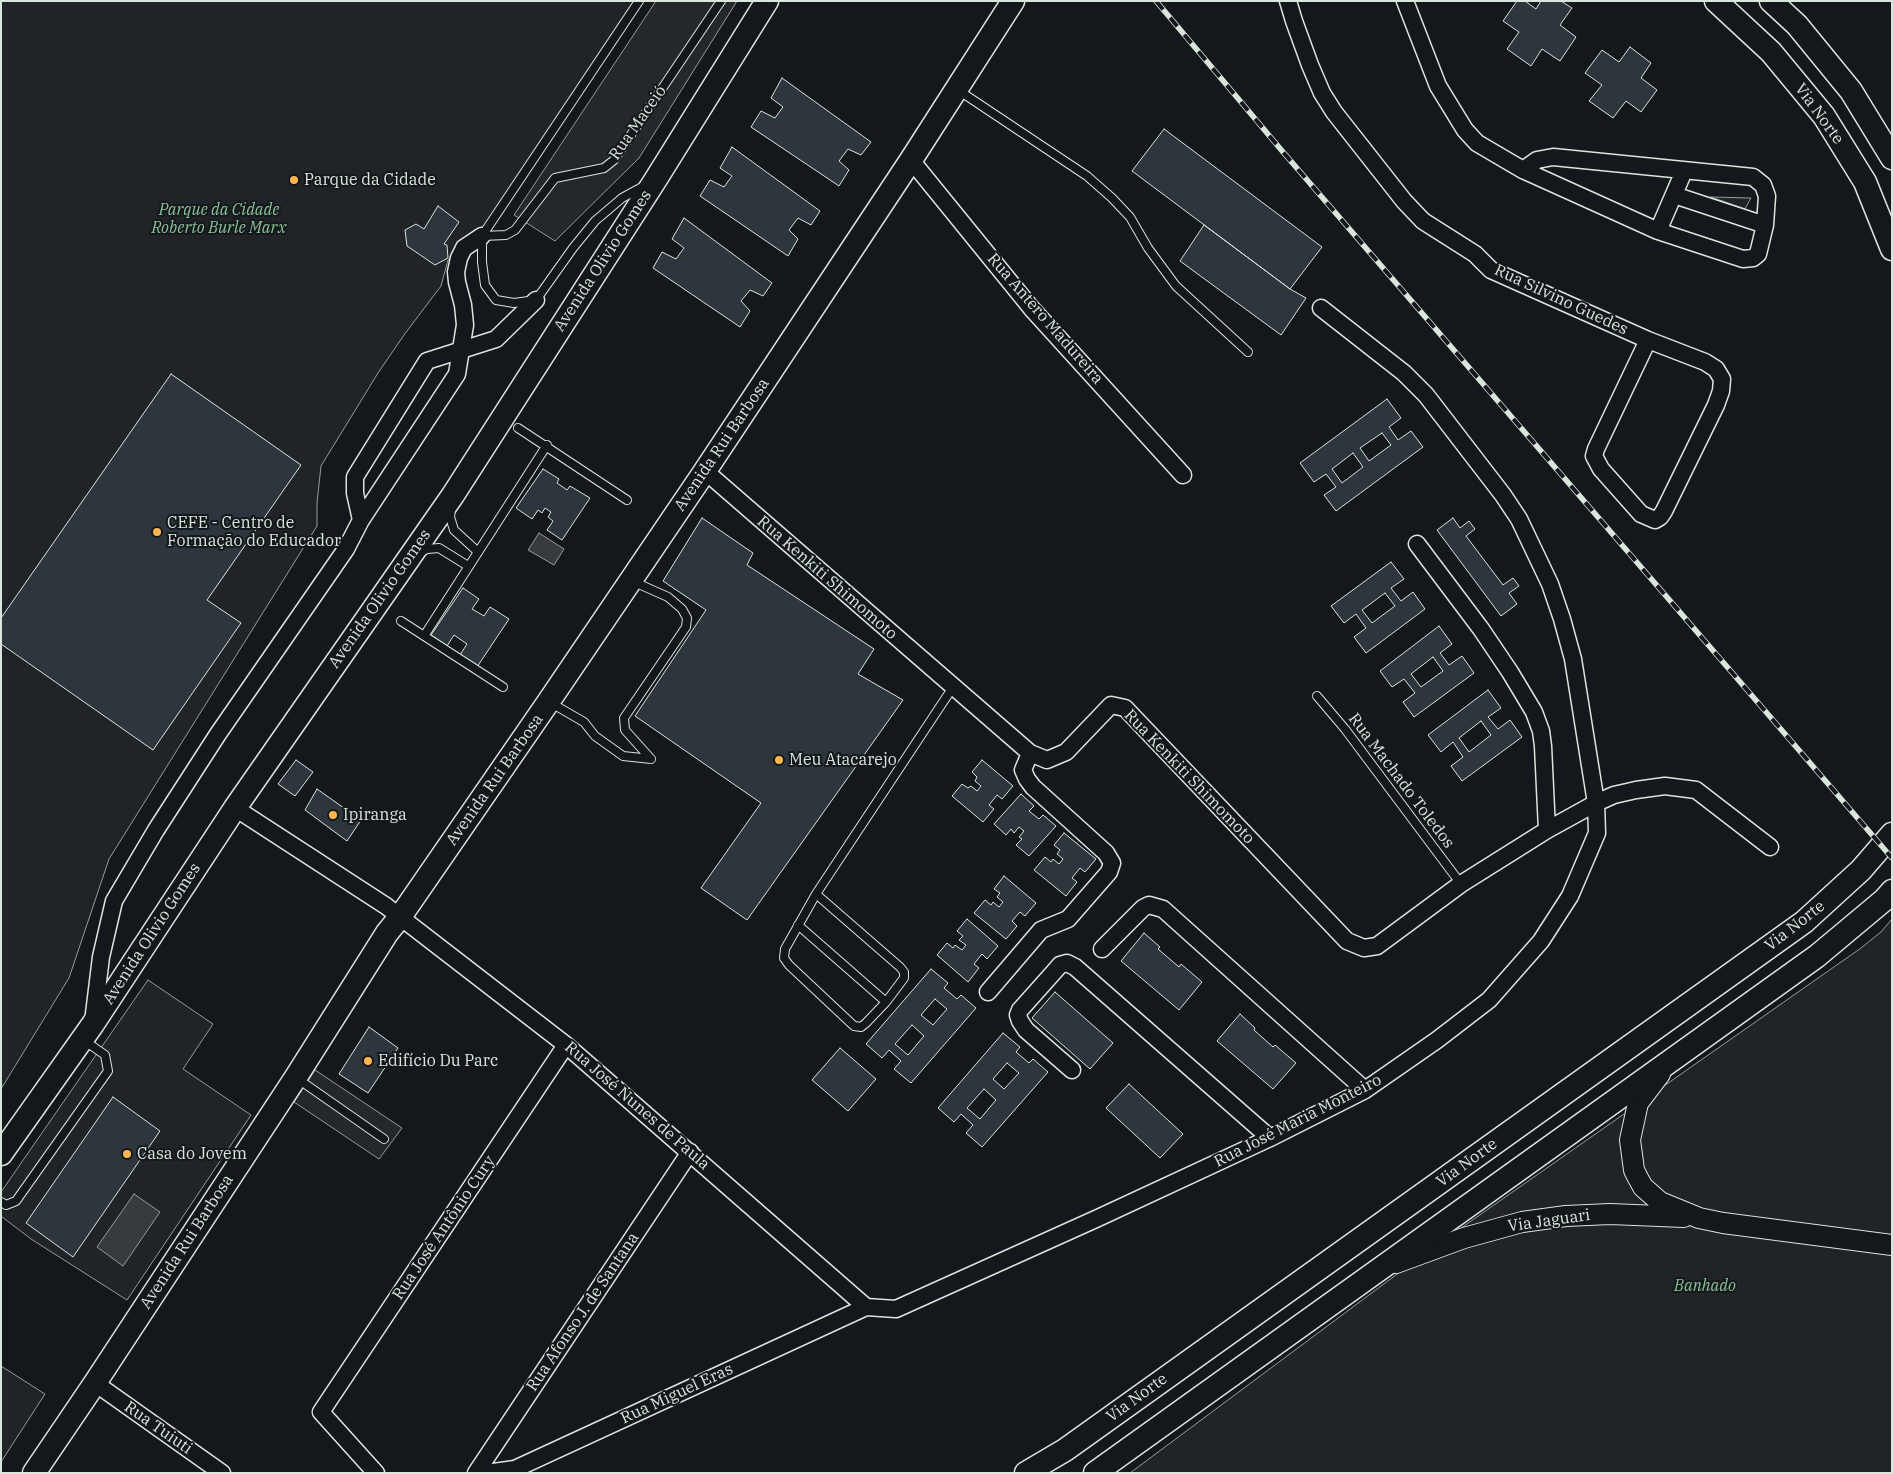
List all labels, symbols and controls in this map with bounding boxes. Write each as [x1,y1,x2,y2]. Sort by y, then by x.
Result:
street label: Via Norte [1790,80,1848,148]
street label: Rua Maceió [605,82,671,164]
place label: Parque da Cidade [304,170,436,190]
marker: Parque da Cidade [288,174,300,186]
street label: Avenida Olivio Gomes [550,187,656,335]
park label: Parque da Cidade Roberto Burle Marx [151,200,287,238]
street label: Rua Antero Madureira [983,250,1107,388]
street label: Rua Silvino Guedes [1491,261,1631,339]
street label: Avenida Rui Barbosa [670,375,774,515]
street label: Rua Kenkiti Shimomoto [753,512,901,644]
place label: CEFE - Centro de Formação do Educador [167,513,341,551]
marker: CEFE - Centro de Formação do Educador [151,526,163,538]
street label: Avenida Olivio Gomes [325,526,435,672]
street label: Rua Kenkiti Shimomoto [1120,706,1258,848]
street label: Rua Machado Toledos [1344,710,1458,852]
street label: Avenida Rui Barbosa [442,711,548,849]
place label: Meu Atacarejo [789,750,897,770]
marker: Meu Atacarejo [773,754,785,766]
place label: Ipiranga [343,805,407,825]
marker: Ipiranga [327,809,339,821]
street label: Avenida Olivio Gomes [99,860,205,1008]
street label: Via Norte [1761,897,1829,955]
street label: Rua José Nunes de Paula [561,1038,713,1174]
place label: Edifício Du Parc [378,1051,498,1071]
marker: Edifício Du Parc [362,1055,374,1067]
street label: Rua José Maria Monteiro [1211,1070,1385,1172]
street label: Via Norte [1433,1134,1501,1192]
place label: Casa do Jovem [137,1144,247,1164]
marker: Casa do Jovem [121,1148,133,1160]
street label: Rua José Antônio Cury [389,1152,499,1304]
street label: Avenida Rui Barbosa [136,1171,238,1313]
street label: Via Jaguari [1506,1206,1592,1236]
street label: Rua Afonso J. de Santana [523,1229,643,1395]
park label: Banhado [1674,1276,1736,1296]
street label: Rua Miguel Eras [618,1360,736,1428]
street label: Via Norte [1103,1369,1171,1427]
street label: Rua Tuiuti [120,1398,196,1458]

